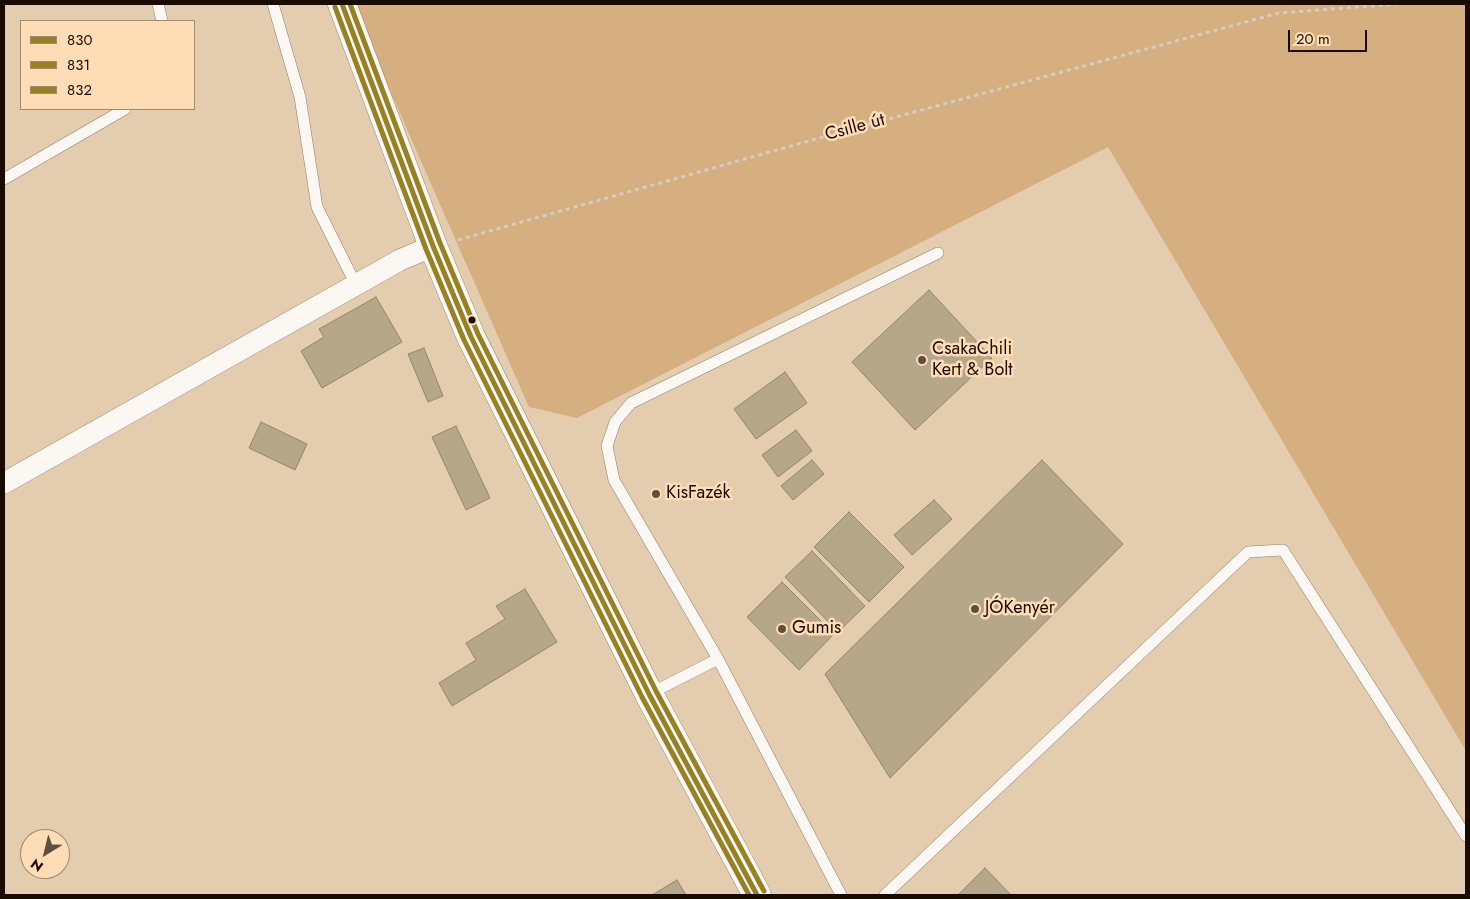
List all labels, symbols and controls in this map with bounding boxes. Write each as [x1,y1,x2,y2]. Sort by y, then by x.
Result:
legend [20,20,195,110]
scale bar [1290,20,1369,52]
text: 20 m [1296,28,1330,50]
text: 830 [67,29,92,51]
text: 831 [67,54,90,76]
text: 832 [67,79,92,101]
street label: Csille út [823,110,887,146]
unlabelled marker [467,315,477,325]
place label: CsakaChili Kert & Bolt [932,339,1013,382]
marker: CsakaChili Kert & Bolt [916,354,928,366]
place label: KisFazék [666,483,730,505]
marker: KisFazék [650,488,662,500]
place label: JÓKenyér [985,598,1055,620]
marker: JÓKenyér [969,603,981,615]
place label: Gumis [792,618,841,640]
marker: Gumis [776,623,788,635]
north arrow [20,829,70,879]
text: N [26,854,47,877]

